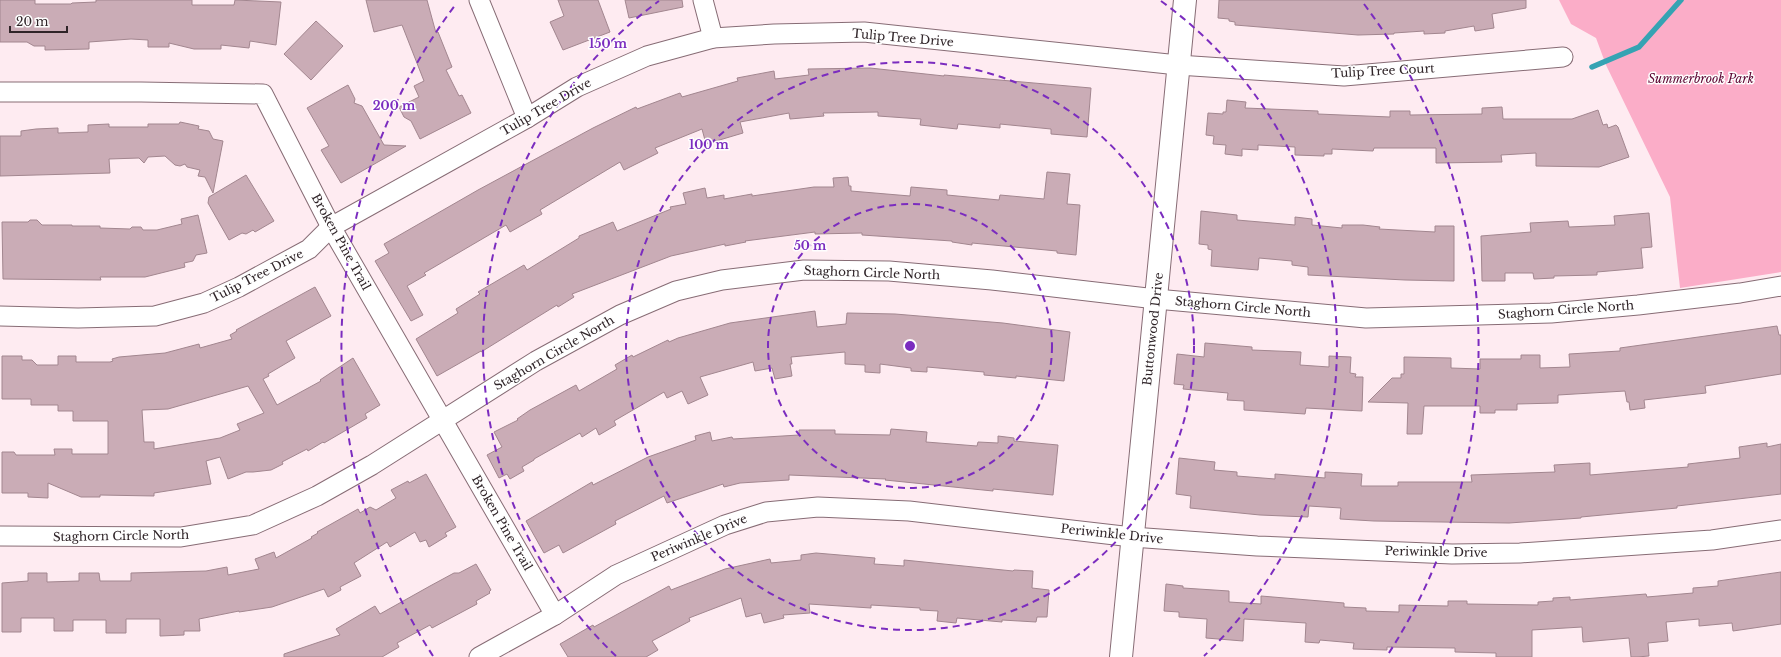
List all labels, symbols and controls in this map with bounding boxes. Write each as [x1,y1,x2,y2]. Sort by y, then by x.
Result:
scale bar [10,8,67,34]
text: 20 m [16,14,48,29]
street label: Tulip Tree Drive [852,26,955,49]
text: 150 m [589,36,628,51]
street label: Tulip Tree Court [1331,60,1436,81]
park label: Summerbrook Park [1648,71,1754,86]
street label: Tulip Tree Drive [498,75,594,139]
text: 200 m [373,98,416,113]
text: 100 m [689,137,730,152]
street label: Broken Pine Trail [309,191,374,293]
text: 50 m [794,238,827,253]
street label: Tulip Tree Drive [208,246,306,305]
street label: Staghorn Circle North [804,263,940,282]
street label: Buttonwood Drive [1139,272,1166,386]
street label: Staghorn Circle North [1174,293,1312,320]
street label: Staghorn Circle North [1497,297,1635,322]
street label: Staghorn Circle North [491,312,617,393]
centre of rings [903,339,917,353]
street label: Broken Pine Trail [469,472,536,573]
street label: Periwinkle Drive [648,510,749,565]
street label: Periwinkle Drive [1060,521,1164,546]
street label: Staghorn Circle North [53,527,189,544]
street label: Periwinkle Drive [1384,543,1488,560]

